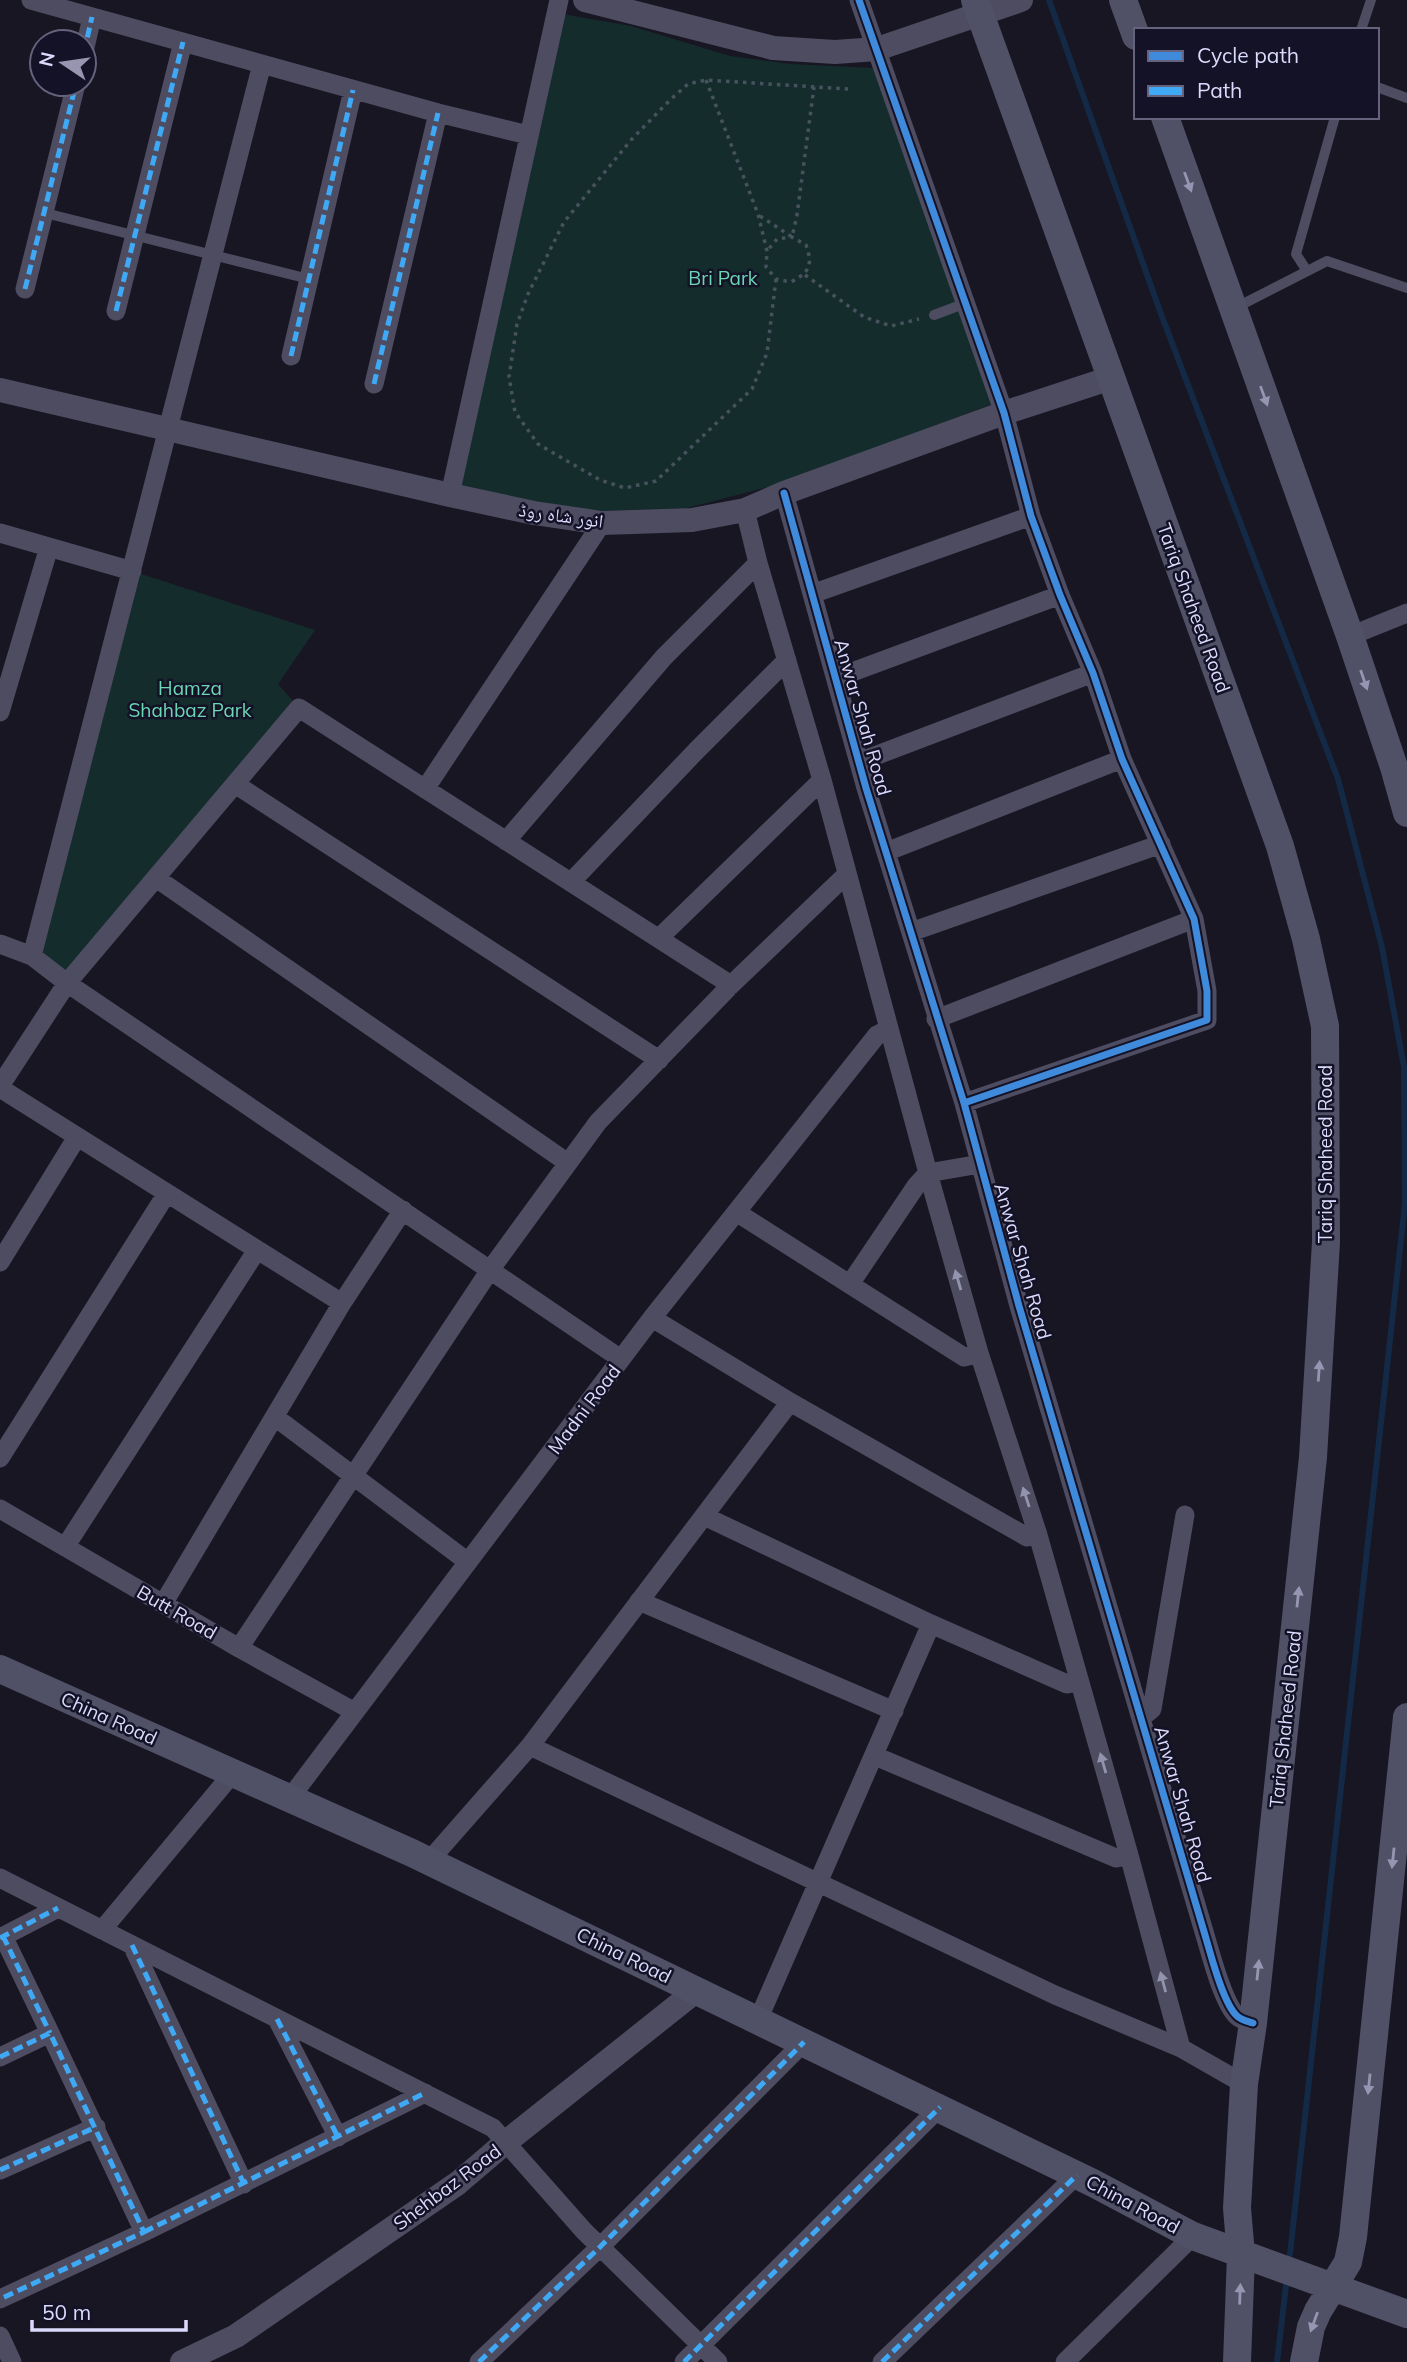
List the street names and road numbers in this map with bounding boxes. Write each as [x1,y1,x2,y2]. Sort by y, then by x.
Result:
street label: انور شاہ روڈ [517,497,605,533]
street label: Tariq Shaheed Road [1152,520,1236,696]
street label: Anwar Shah Road [829,636,897,798]
street label: Tariq Shaheed Road [1313,1065,1337,1243]
street label: Anwar Shah Road [989,1180,1057,1342]
street label: Madni Road [542,1359,626,1459]
street label: Butt Road [133,1579,221,1645]
street label: Tariq Shaheed Road [1264,1629,1306,1809]
street label: China Road [57,1686,161,1750]
street label: Anwar Shah Road [1149,1723,1217,1885]
street label: China Road [573,1922,675,1988]
street label: Shehbaz Road [388,2139,506,2235]
street label: China Road [1082,2169,1184,2239]

